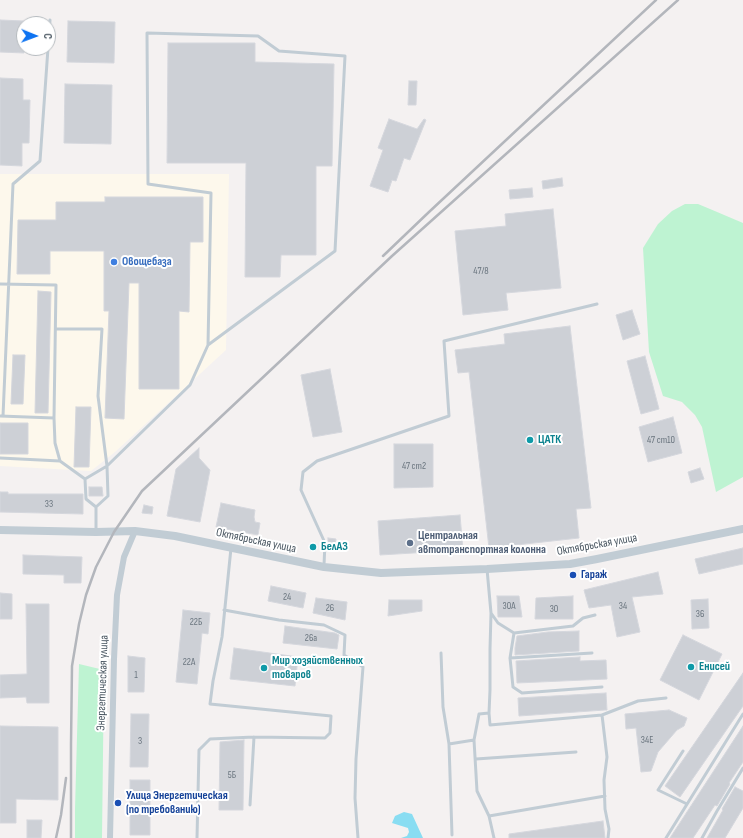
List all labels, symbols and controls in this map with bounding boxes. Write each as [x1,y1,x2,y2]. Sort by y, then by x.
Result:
north arrow [16,16,56,56]
text: С [41,33,54,39]
place label: Овощебаза [122,255,172,269]
marker: Овощебаза [109,257,119,267]
house number: 47/8 [473,265,489,277]
place label: ЦАТК [538,433,561,447]
house number: 47 ст10 [647,434,675,446]
marker: ЦАТК [525,435,535,445]
house number: 47 ст2 [402,460,426,472]
house number: 33 [45,498,53,510]
street label: Октябрьская улица [215,526,297,556]
place label: Центральная автотранспортная колонна [418,529,546,557]
street label: Октябрьская улица [556,531,638,559]
marker: Центральная автотранспортная колонна [405,538,415,548]
place label: БелАЗ [321,540,348,554]
marker: БелАЗ [308,542,318,552]
place label: Гараж [581,568,607,582]
marker: Гараж [568,570,578,580]
house number: 24 [283,591,291,603]
house number: 30А [503,600,515,612]
house number: 34 [619,600,627,612]
house number: 26 [326,602,334,614]
house number: 30 [550,603,558,615]
house number: 36 [696,608,704,620]
house number: 22Б [190,616,202,628]
house number: 26а [305,632,317,644]
street label: Энергетическая улица [94,635,112,731]
place label: Мир хозяйственных товаров [272,654,363,682]
house number: 22А [183,656,195,668]
place label: Енисей [699,660,730,674]
marker: Енисей [686,662,696,672]
marker: Мир хозяйственных товаров [259,663,269,673]
house number: 1 [134,669,138,681]
house number: 34Е [641,734,653,746]
house number: 3 [138,735,142,747]
house number: 5Б [228,769,236,781]
place label: Улица Энергетическая (по требованию) [126,789,228,817]
marker: Улица Энергетическая (по требованию) [113,798,123,808]

